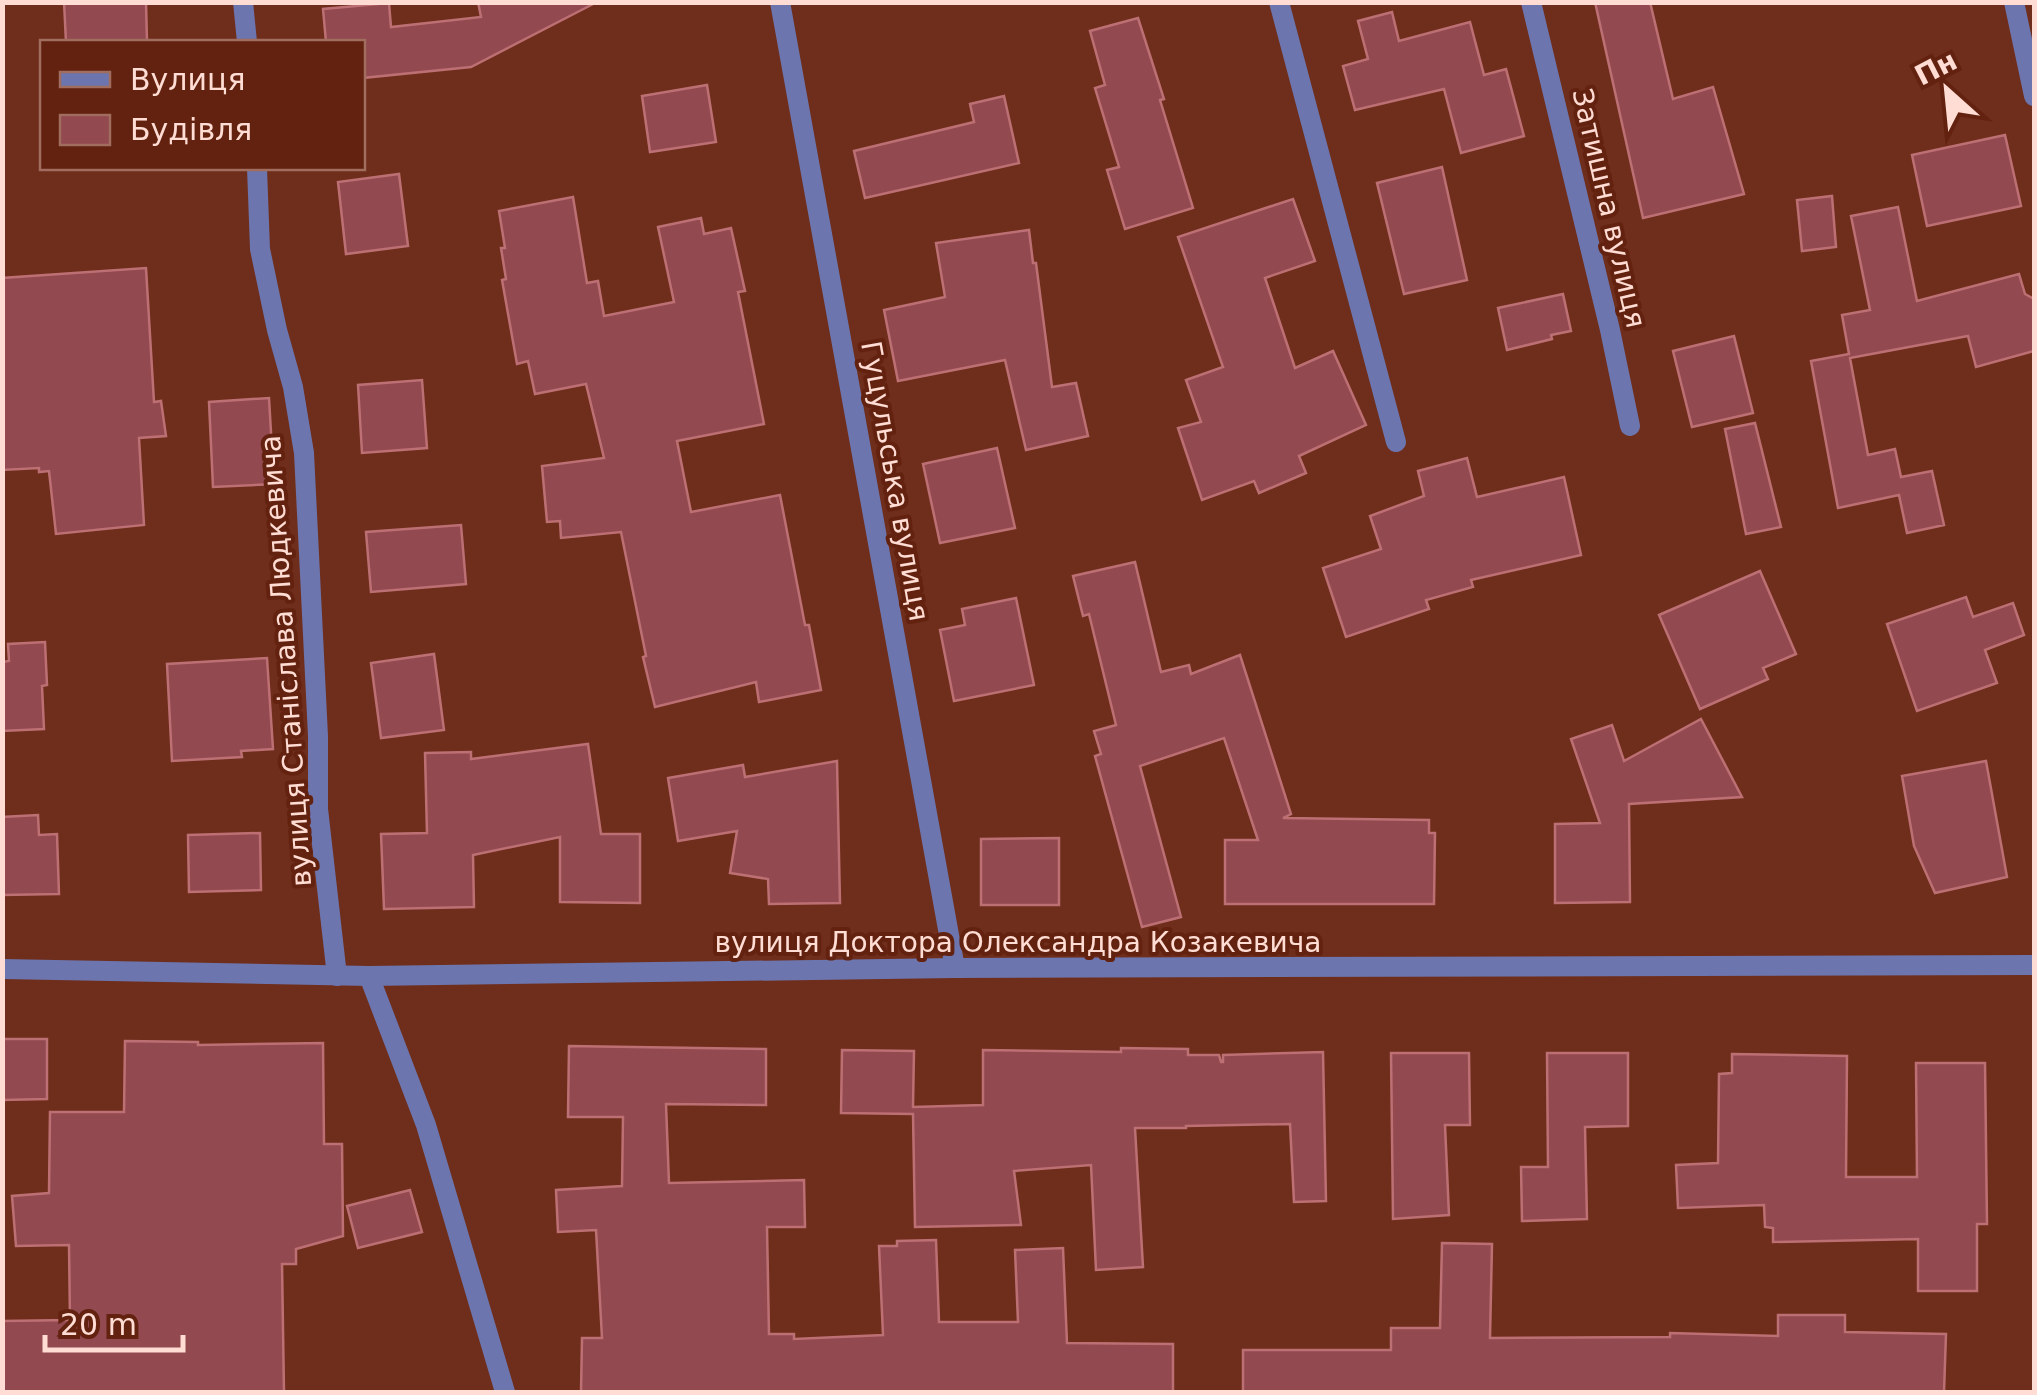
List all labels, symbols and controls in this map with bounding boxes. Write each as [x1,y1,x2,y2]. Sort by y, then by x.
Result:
legend [40,40,365,170]
north arrow [1897,40,1997,140]
text: Пн [1909,44,1962,93]
text: Вулиця [130,62,245,97]
street label: Затишна вулиця [1565,85,1653,331]
text: Будівля [130,112,252,147]
street label: Гуцульська вулиця [854,338,936,624]
street label: вулиця Станіслава Людкевича [254,434,318,888]
street label: вулиця Доктора Олександра Козакевича [715,926,1321,959]
scale bar [45,1290,182,1352]
text: 20 m [60,1307,137,1342]

